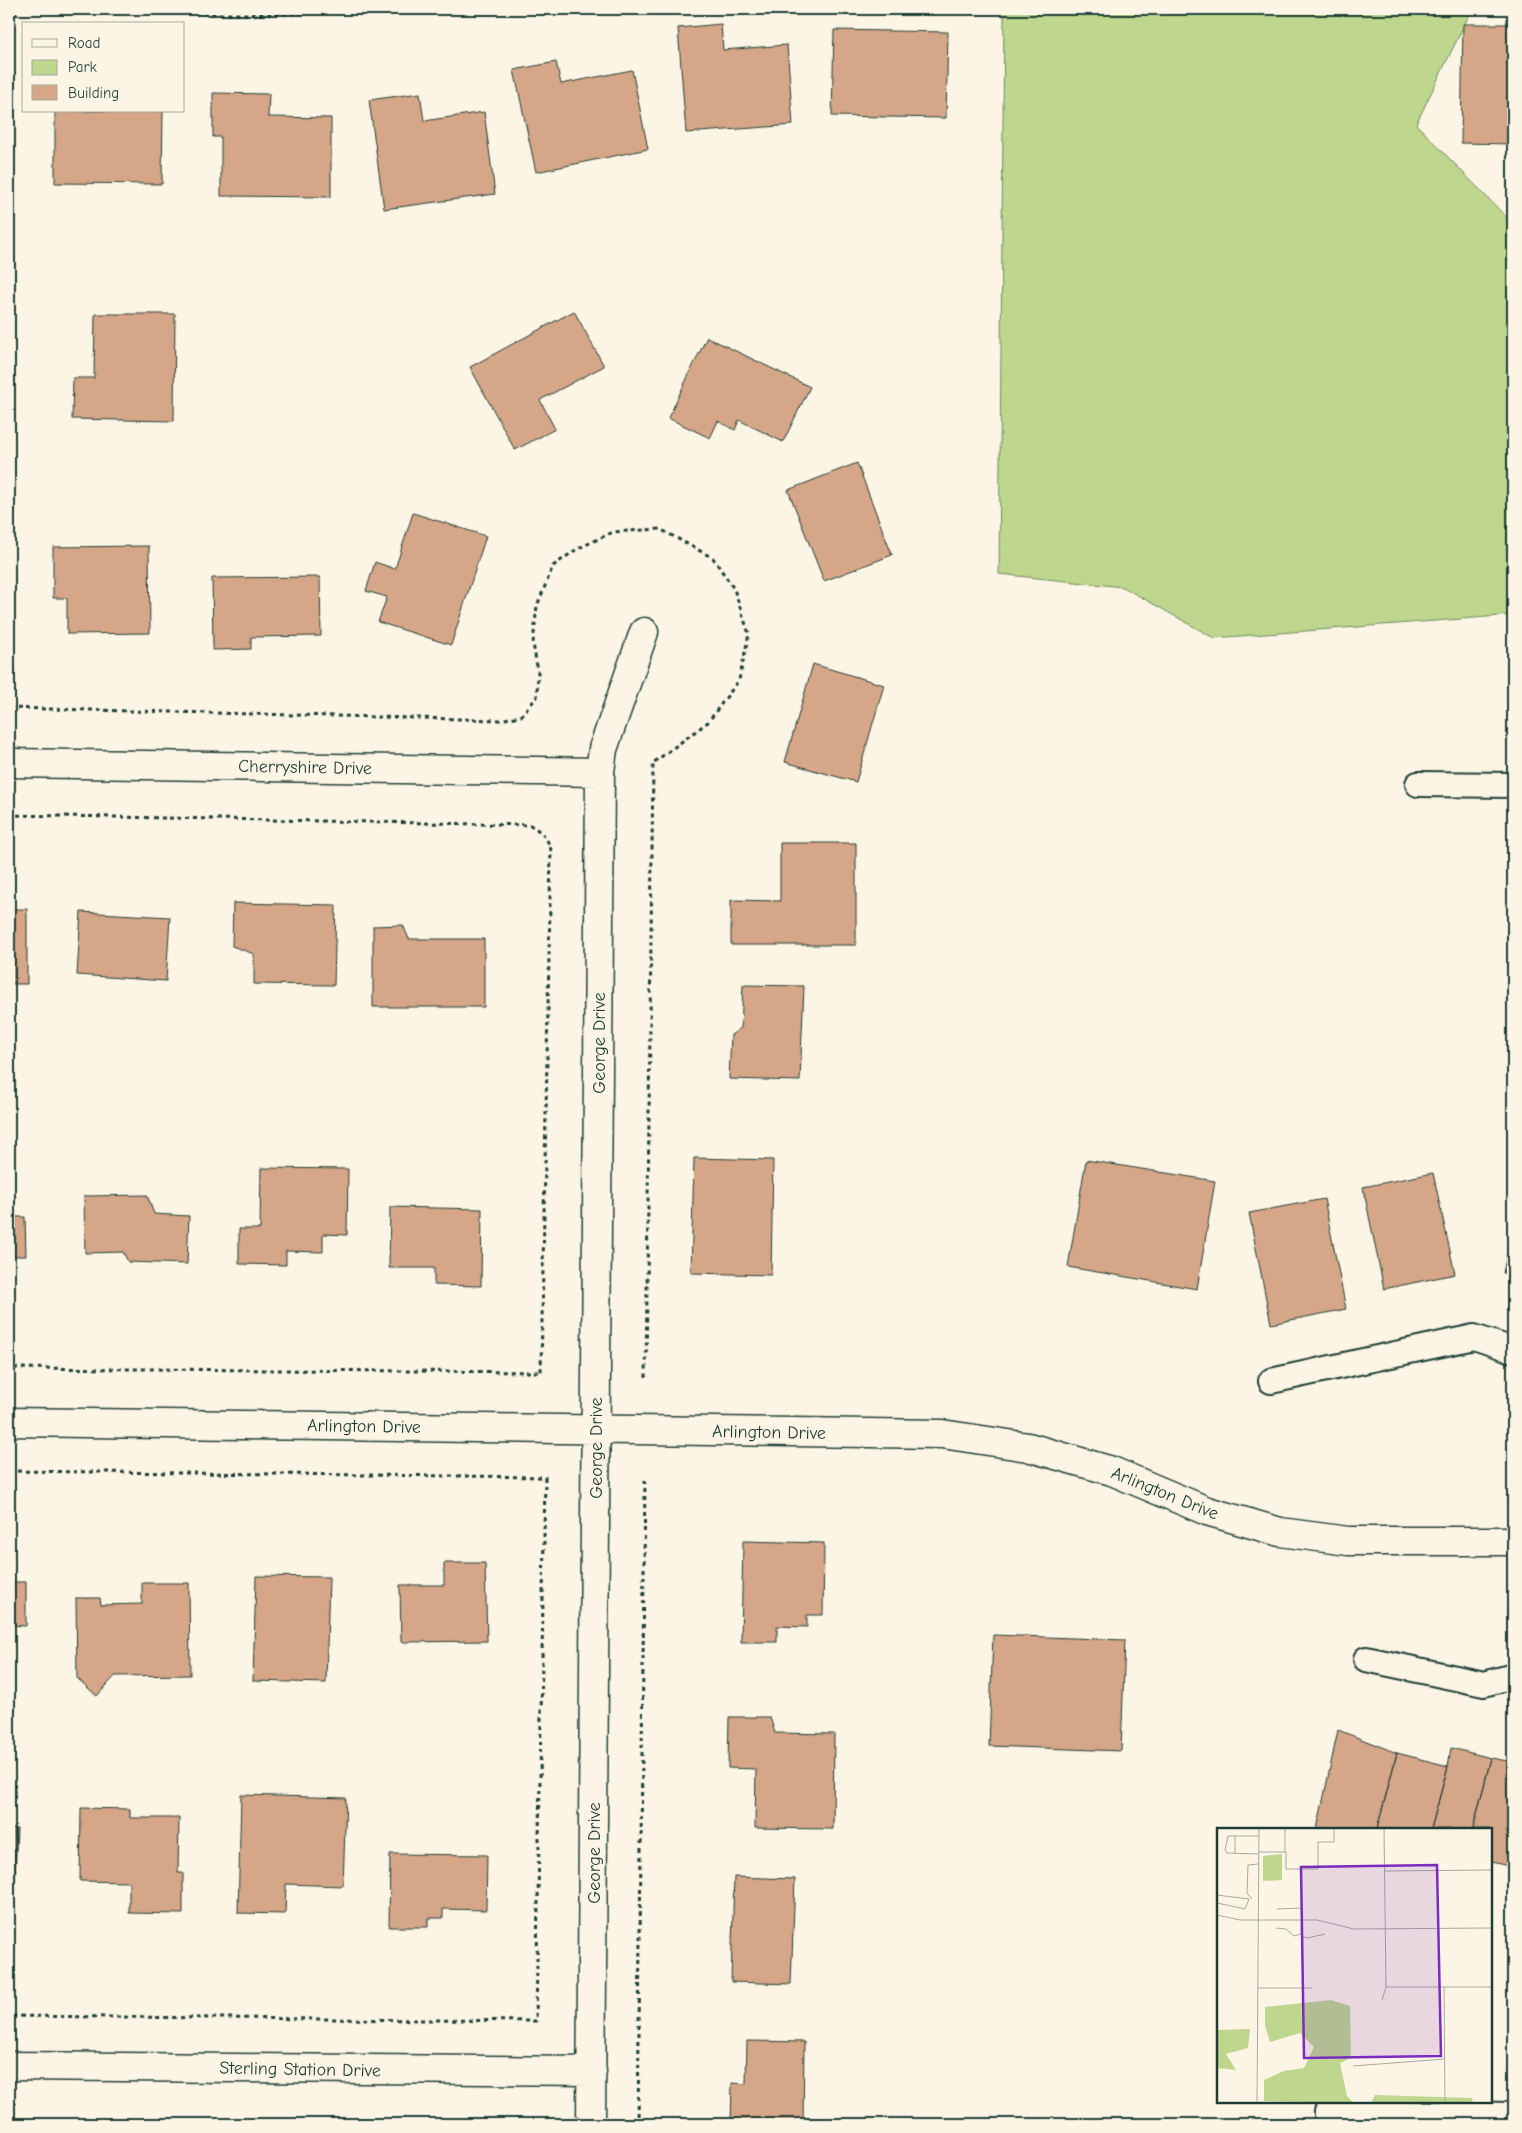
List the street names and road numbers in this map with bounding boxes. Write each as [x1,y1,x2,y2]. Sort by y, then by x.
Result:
street label: Cherryshire Drive [238,756,372,779]
street label: George Drive [589,992,610,1094]
street label: George Drive [586,1397,607,1499]
street label: Arlington Drive [307,1415,421,1438]
street label: Arlington Drive [712,1421,826,1444]
street label: Arlington Drive [1108,1462,1222,1525]
street label: George Drive [584,1802,605,1904]
street label: Sterling Station Drive [219,2058,381,2081]

